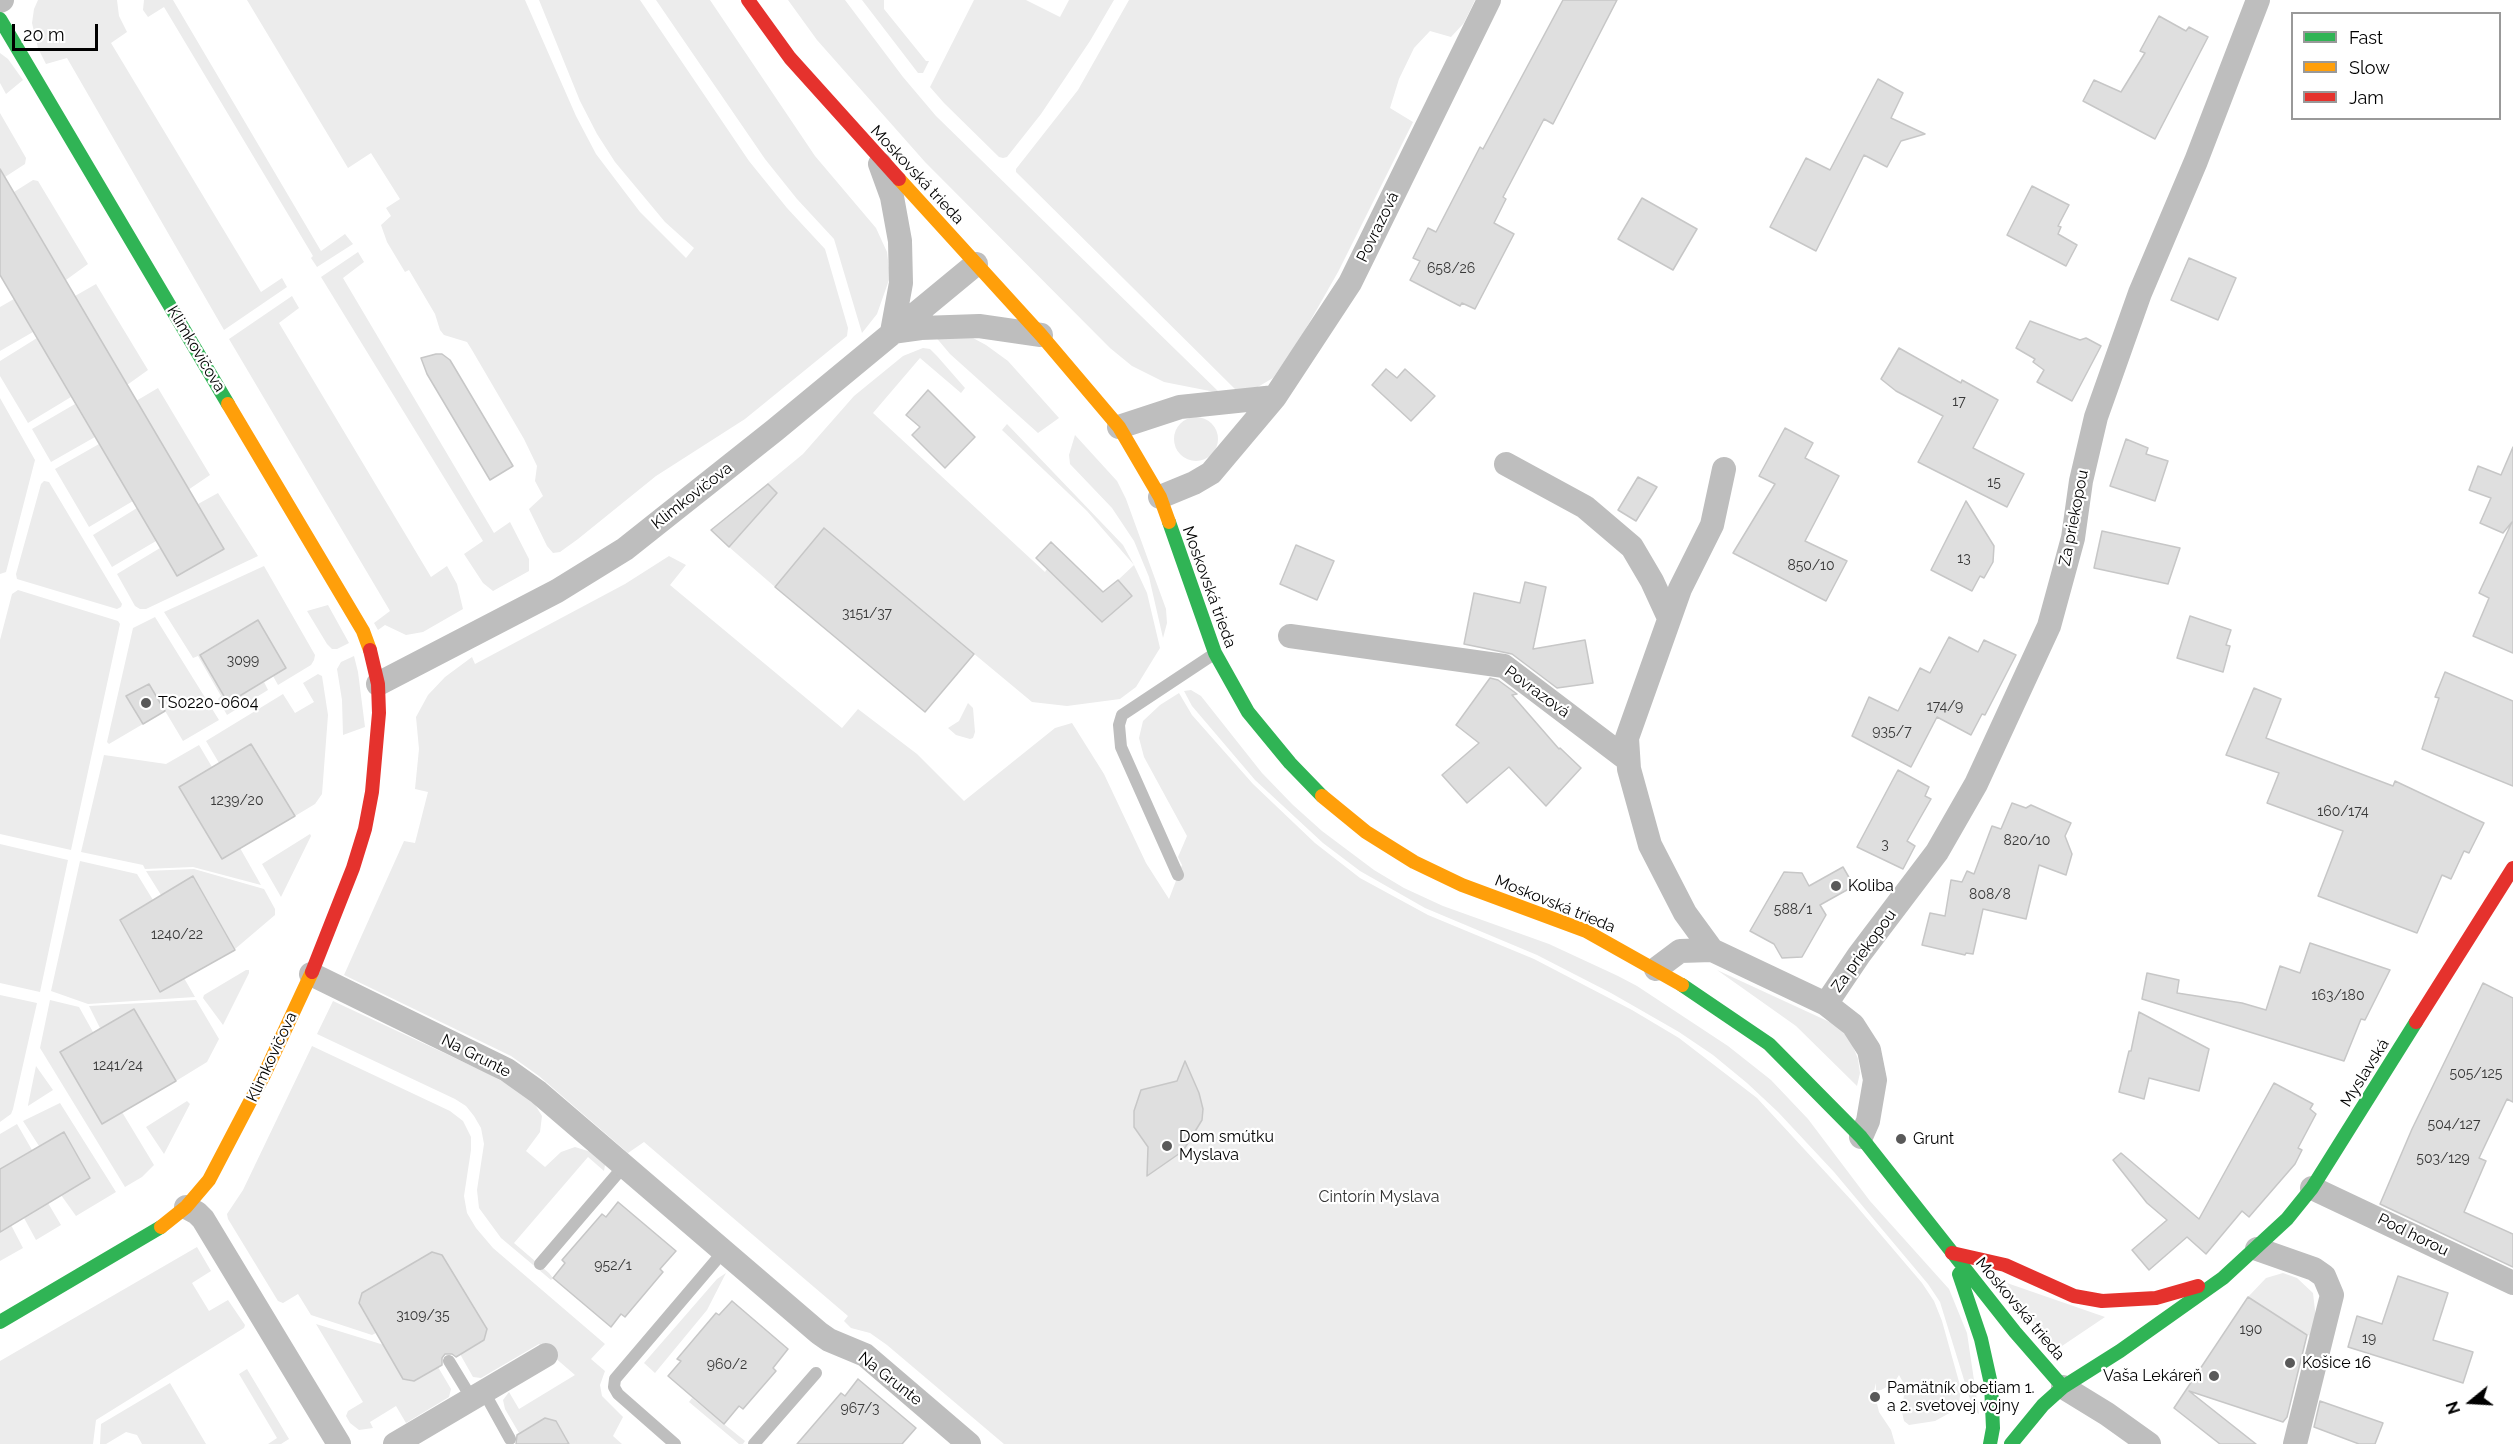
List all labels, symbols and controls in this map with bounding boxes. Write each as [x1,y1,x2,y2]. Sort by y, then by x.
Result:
scale bar [15,12,100,50]
legend [2291,12,2501,120]
text: 20 m [23,24,65,45]
text: Fast [2349,27,2383,48]
text: Slow [2349,57,2390,78]
text: Jam [2349,87,2384,108]
street label: Moskovská trieda [866,122,968,228]
street label: Povrazová [1353,189,1403,265]
house number: 658/26 [1427,261,1475,277]
street label: Klimkovičova [163,302,229,396]
house number: 17 [1952,394,1966,410]
street label: Klimkovičova [648,459,736,533]
street label: Za priekopou [2055,468,2093,568]
house number: 15 [1987,475,2001,491]
street label: Moskovská trieda [1178,523,1240,651]
house number: 13 [1957,551,1971,567]
house number: 850/10 [1787,558,1835,574]
house number: 3151/37 [842,606,892,622]
house number: 3099 [227,653,259,669]
street label: Povrazová [1501,662,1573,722]
place label: TS0220-0604 [158,693,258,713]
marker: TS0220-0604 [139,696,153,710]
house number: 174/9 [1927,699,1963,715]
house number: 935/7 [1872,724,1912,740]
house number: 1239/20 [211,793,263,809]
house number: 160/174 [2317,804,2369,820]
house number: 820/10 [2004,833,2050,849]
house number: 3 [1881,837,1889,853]
street label: Moskovská trieda [1492,871,1618,937]
place label: Koliba [1848,876,1894,896]
marker: Koliba [1829,879,1843,893]
house number: 808/8 [1969,887,2011,903]
house number: 588/1 [1774,902,1812,918]
street label: Za priekopou [1828,906,1900,996]
house number: 1240/22 [151,927,203,943]
house number: 163/180 [2312,988,2364,1004]
street label: Klimkovičova [243,1009,301,1105]
street label: Na Grunte [438,1030,514,1082]
street label: Myslavská [2337,1036,2393,1110]
house number: 1241/24 [93,1058,143,1074]
house number: 505/125 [2450,1066,2502,1082]
house number: 504/127 [2428,1117,2480,1133]
place label: Dom smútku Myslava [1179,1127,1274,1165]
place label: Grunt [1913,1129,1954,1149]
marker: Grunt [1894,1132,1908,1146]
marker: Dom smútku Myslava [1160,1139,1174,1153]
house number: 503/129 [2416,1151,2470,1167]
park label: Cintorín Myslava [1318,1187,1440,1207]
street label: Pod horou [2374,1210,2452,1260]
street label: Moskovská trieda [1971,1254,2069,1364]
house number: 952/1 [594,1258,632,1274]
house number: 3109/35 [396,1308,450,1324]
house number: 190 [2240,1322,2262,1338]
house number: 19 [2362,1331,2376,1347]
street label: Na Grunte [854,1348,926,1410]
place label: Košice 16 [2302,1353,2371,1373]
marker: Košice 16 [2283,1356,2297,1370]
house number: 960/2 [707,1357,747,1373]
place label: Vaša Lekáreň [2103,1366,2202,1386]
marker: Vaša Lekáreň [2207,1369,2221,1383]
north arrow [2441,1372,2501,1432]
place label: Pamätník obetiam 1. a 2. svetovej vojny [1887,1378,2035,1416]
marker: Pamätník obetiam 1. a 2. svetovej vojny [1868,1390,1882,1404]
text: N [2442,1399,2464,1416]
house number: 967/3 [841,1401,879,1417]

